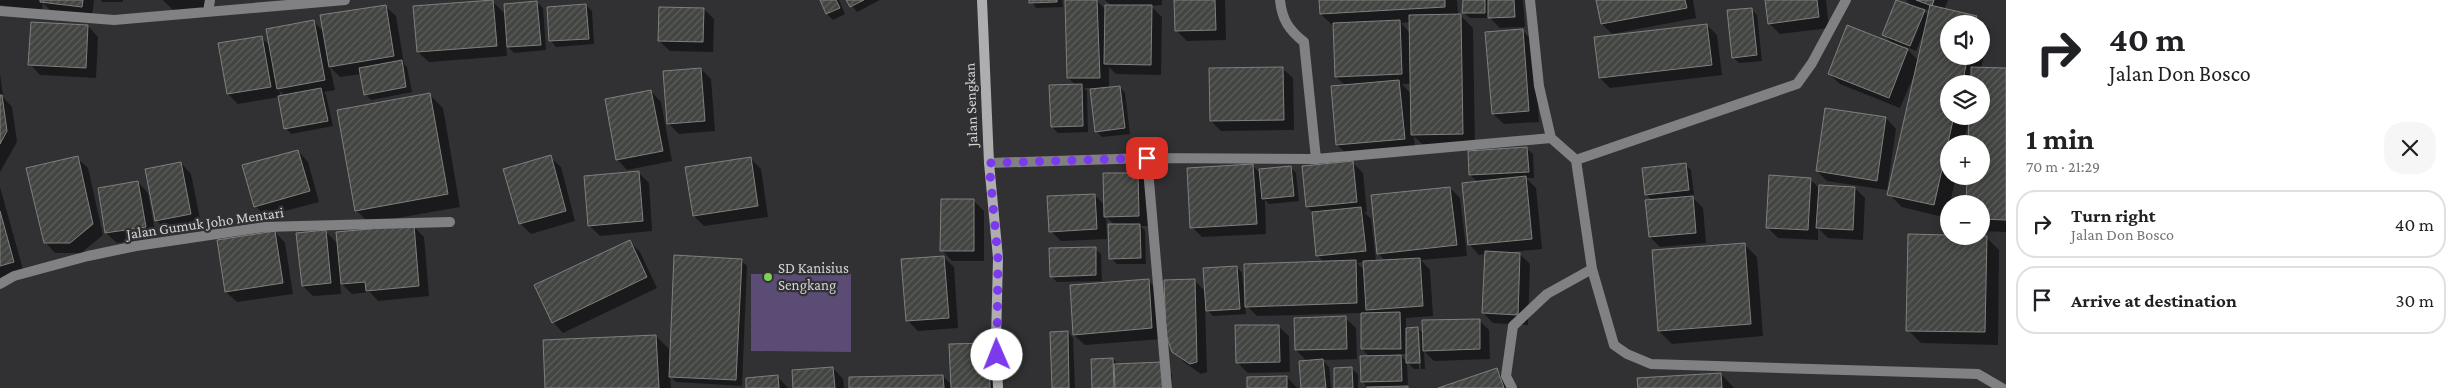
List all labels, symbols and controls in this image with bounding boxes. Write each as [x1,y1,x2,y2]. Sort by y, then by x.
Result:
map controls [1940,15,1990,245]
button: sound [1940,15,1990,65]
icon: right [2026,20,2091,85]
text: 40 m [2109,20,2186,59]
text: Jalan Don Bosco [2109,61,2251,86]
street label: Jalan Sengkan [962,63,982,149]
button: layers [1940,75,1990,125]
text: 1 min [2026,122,2094,155]
button: close [2384,122,2436,174]
button: + [1940,135,1990,185]
pin [1126,137,1168,179]
icon: arrive [1133,144,1161,172]
text: 70 m · 21:29 [2026,158,2100,175]
button: − [1940,195,1990,245]
street label: Jalan Gumuk Joho Mentari [123,204,285,243]
text: Turn right [2071,205,2156,226]
icon: right [2028,210,2056,238]
text: 40 m [2395,214,2434,235]
text: Jalan Don Bosco [2071,226,2174,243]
place label: SD Kanisius Sengkang [778,260,849,294]
marker: SD Kanisius Sengkang [762,271,774,283]
icon: arrive [2028,286,2056,314]
text: Arrive at destination [2071,290,2237,311]
text: 30 m [2395,290,2434,311]
position arrow [970,328,1022,380]

